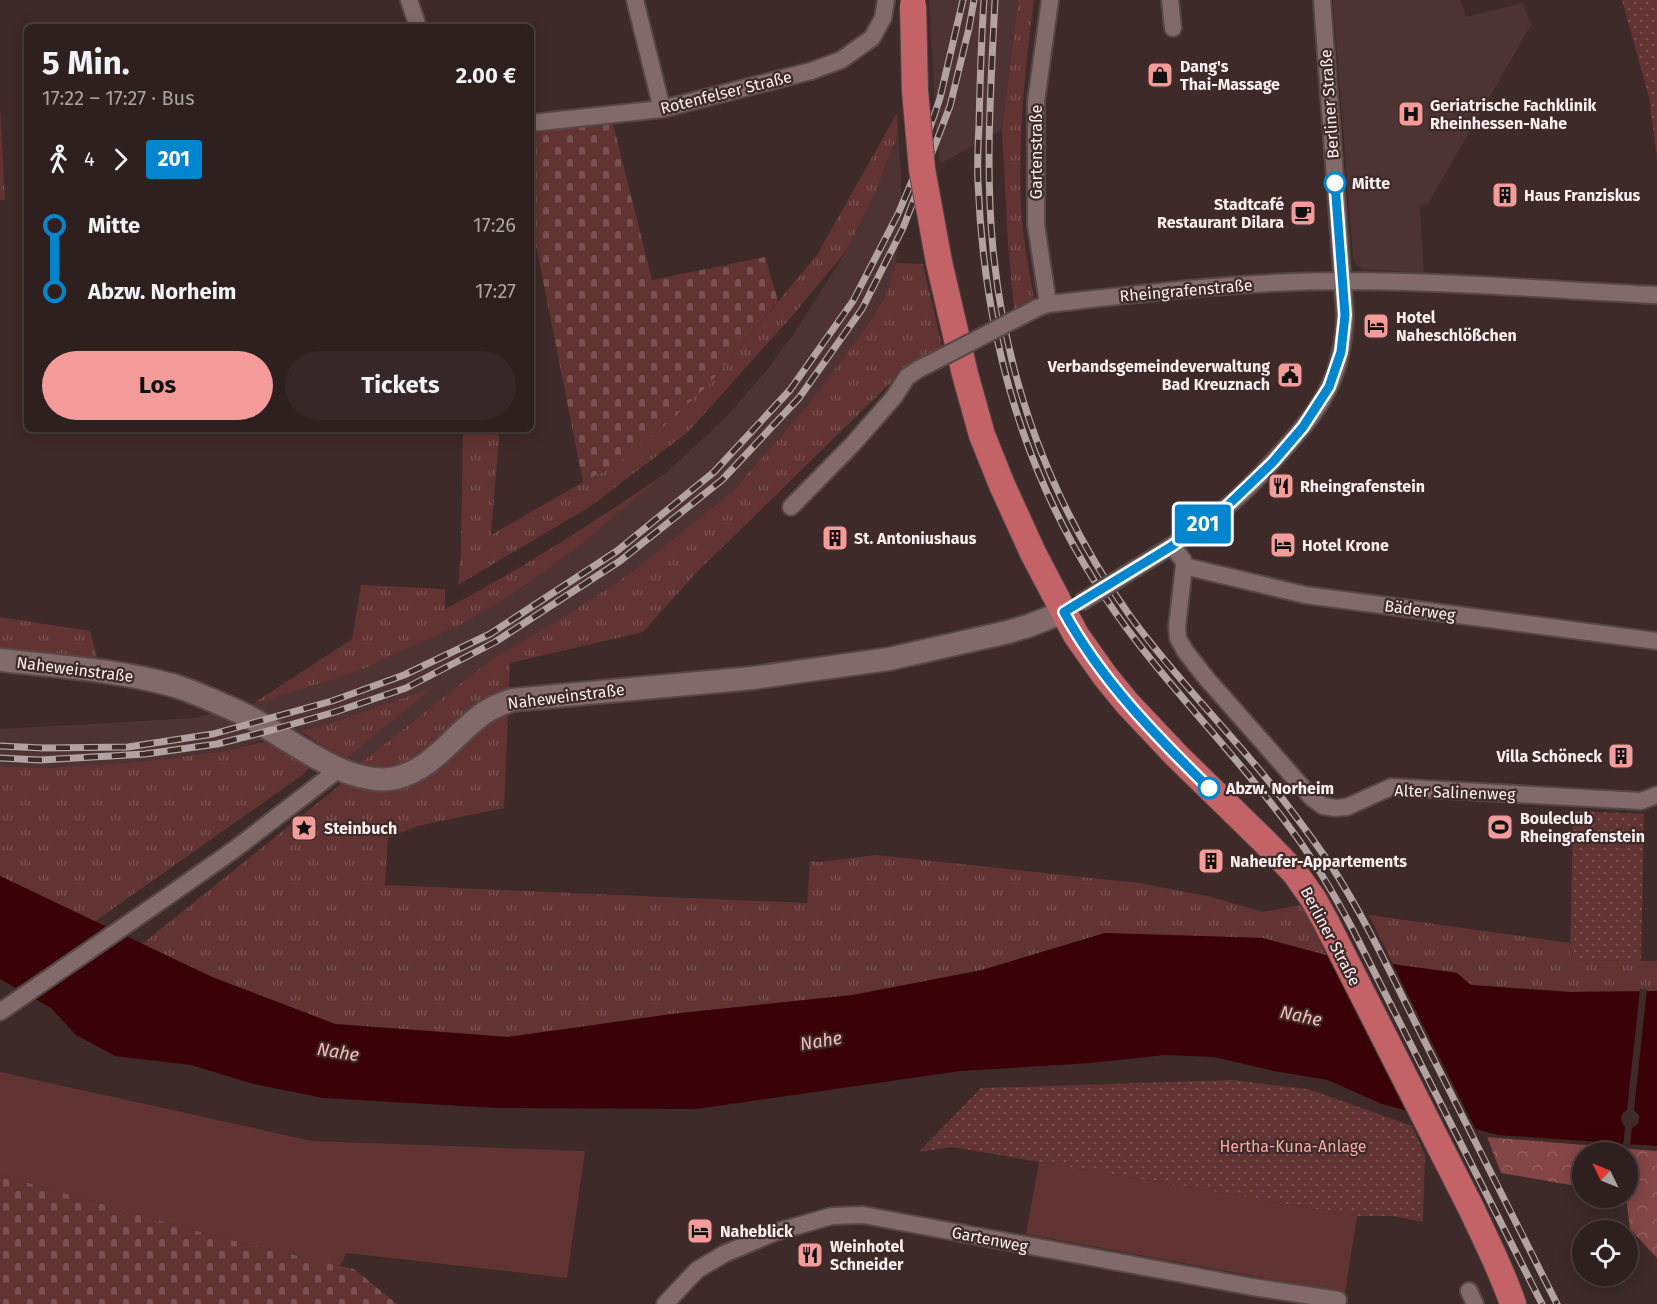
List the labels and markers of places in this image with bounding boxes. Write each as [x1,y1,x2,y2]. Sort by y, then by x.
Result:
place label: Dang's Thai-Massage [1180,57,1280,94]
shop icon: Dang's Thai-Massage [1145,60,1175,90]
place label: Geriatrische Fachklinik Rheinhessen-Nahe [1430,96,1597,133]
hospital icon: Geriatrische Fachklinik Rheinhessen-Nahe [1396,99,1426,129]
marker: Mitte [1324,172,1346,194]
place label: Mitte [1352,174,1390,193]
building icon: Haus Franziskus [1490,180,1520,210]
place label: Haus Franziskus [1524,186,1641,205]
place label: Stadtcafé Restaurant Dilara [1157,195,1284,232]
cafe icon: Stadtcafé Restaurant Dilara [1288,198,1318,228]
place label: Hotel Naheschlößchen [1396,308,1517,345]
hotel icon: Hotel Naheschlößchen [1361,311,1391,341]
place label: Verbandsgemeindeverwaltung Bad Kreuznach [1047,357,1270,394]
public building icon: Verbandsgemeindeverwaltung Bad Kreuznach [1275,360,1305,390]
restaurant icon: Rheingrafenstein [1266,471,1296,501]
place label: Rheingrafenstein [1300,477,1425,496]
building icon: St. Antoniushaus [820,523,850,553]
place label: St. Antoniushaus [854,529,977,548]
hotel icon: Hotel Krone [1268,530,1298,560]
place label: Hotel Krone [1302,536,1389,555]
building icon: Villa Schöneck [1606,741,1636,771]
place label: Villa Schöneck [1495,747,1602,766]
marker: Abzw. Norheim [1198,777,1220,799]
place label: Abzw. Norheim [1225,779,1334,798]
place label: Bouleclub Rheingrafenstein [1520,809,1645,846]
sports icon: Bouleclub Rheingrafenstein [1485,812,1515,842]
place icon: Steinbuch [289,813,319,843]
place label: Steinbuch [324,819,397,838]
building icon: Naheufer-Appartements [1196,846,1226,876]
place label: Naheufer-Appartements [1230,852,1407,871]
hotel icon: Naheblick [685,1216,715,1246]
place label: Naheblick [720,1222,793,1241]
place label: Weinhotel Schneider [830,1237,904,1274]
restaurant icon: Weinhotel Schneider [795,1240,825,1270]

